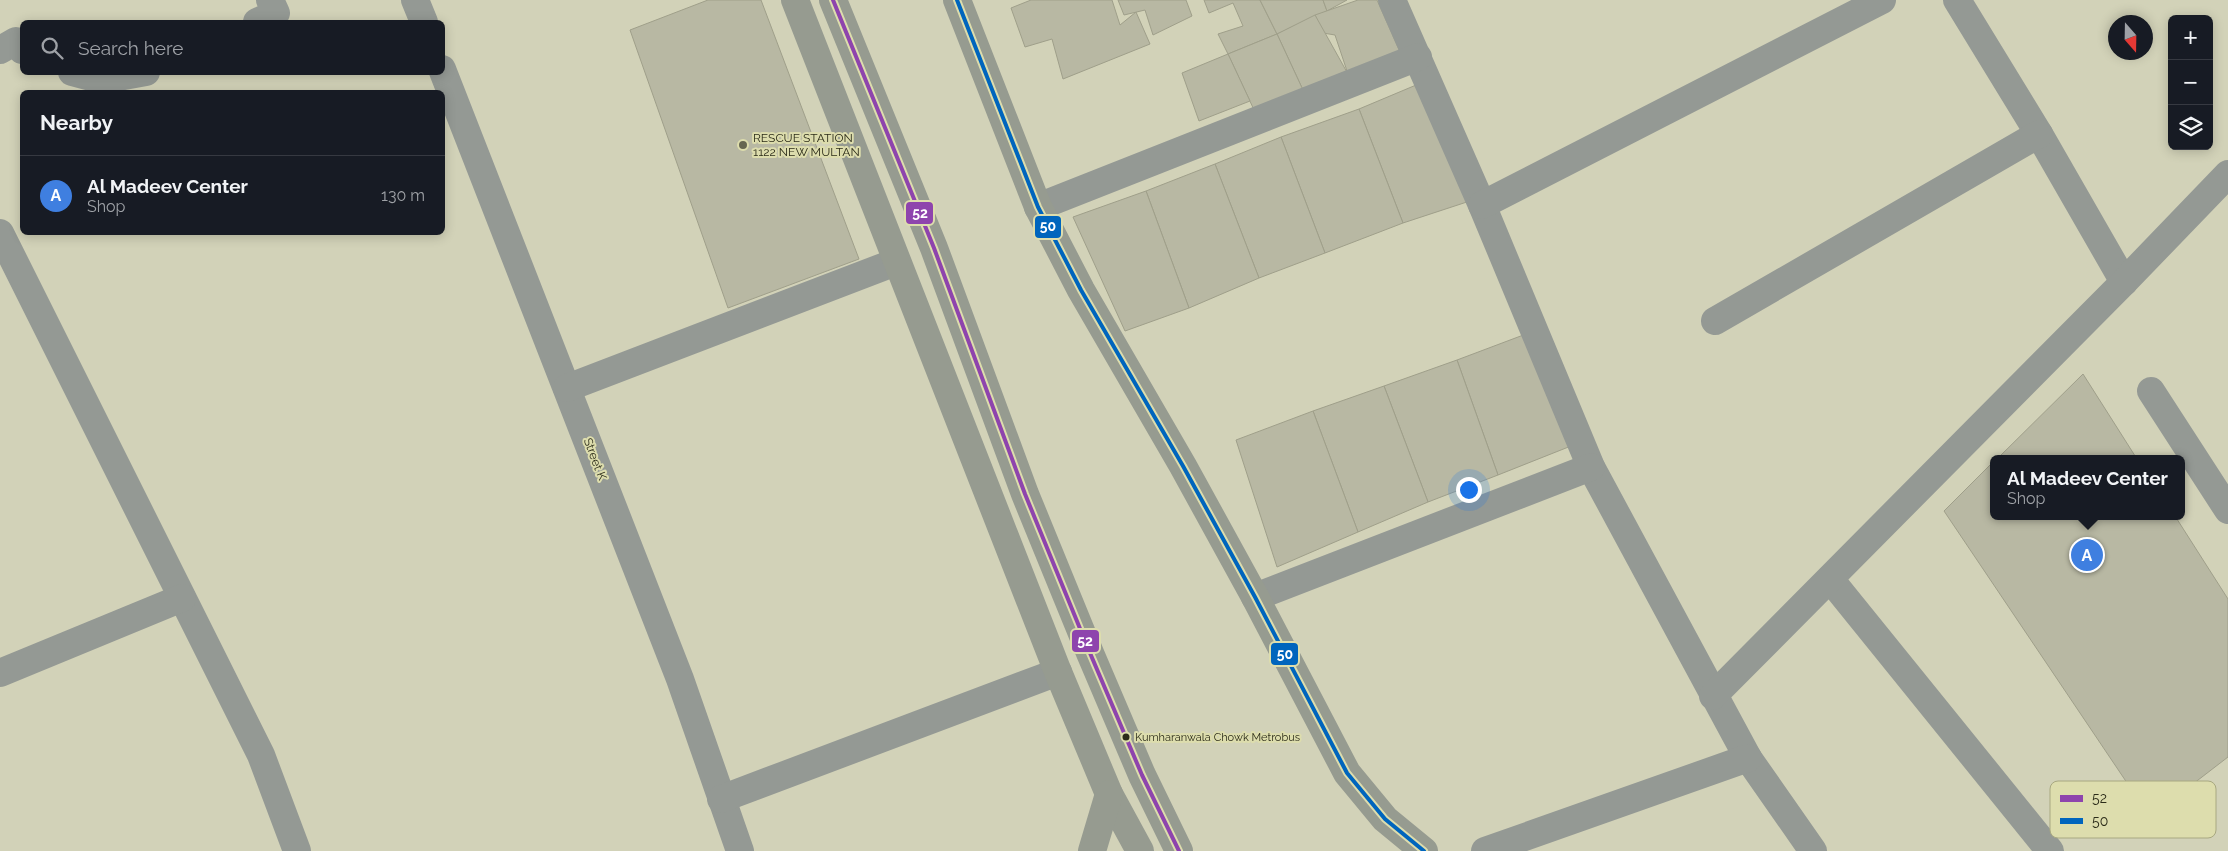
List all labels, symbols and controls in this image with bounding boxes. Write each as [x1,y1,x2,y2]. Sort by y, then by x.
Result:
north arrow [2108,15,2153,60]
map controls [2168,15,2213,150]
button: + [2168,15,2213,60]
search box [20,20,445,75]
icon: search [38,34,66,62]
text: Search here [78,37,184,59]
button: − [2168,60,2213,105]
button: layers [2168,105,2213,150]
text: Nearby [40,110,113,135]
place label: RESCUE STATION 1122 NEW MULTAN [753,131,860,159]
marker: RESCUE STATION 1122 NEW MULTAN [737,139,749,151]
text: Al Madeev Center [87,175,248,197]
text: A [51,186,61,205]
text: 130 m [381,186,425,205]
text: Shop [87,197,125,216]
line badge: 52 [905,201,934,225]
text: 52 [912,205,928,221]
line badge: 50 [1034,215,1062,239]
text: 50 [1040,218,1056,234]
street label: Street K [581,436,610,482]
popup [1990,455,2185,520]
text: Al Madeev Center [2007,467,2168,489]
your location [1456,477,1482,503]
text: Shop [2007,489,2045,508]
pin: A [2071,536,2103,574]
line badge: 52 [1071,629,1100,653]
text: 52 [1077,633,1093,649]
line badge: 50 [1270,642,1299,666]
text: 50 [1277,646,1293,662]
place label: Kumharanwala Chowk Metrobus [1135,731,1300,744]
marker: Kumharanwala Chowk Metrobus [1121,732,1131,742]
legend [2050,781,2216,838]
text: 52 [2092,790,2107,806]
text: 50 [2092,813,2108,829]

